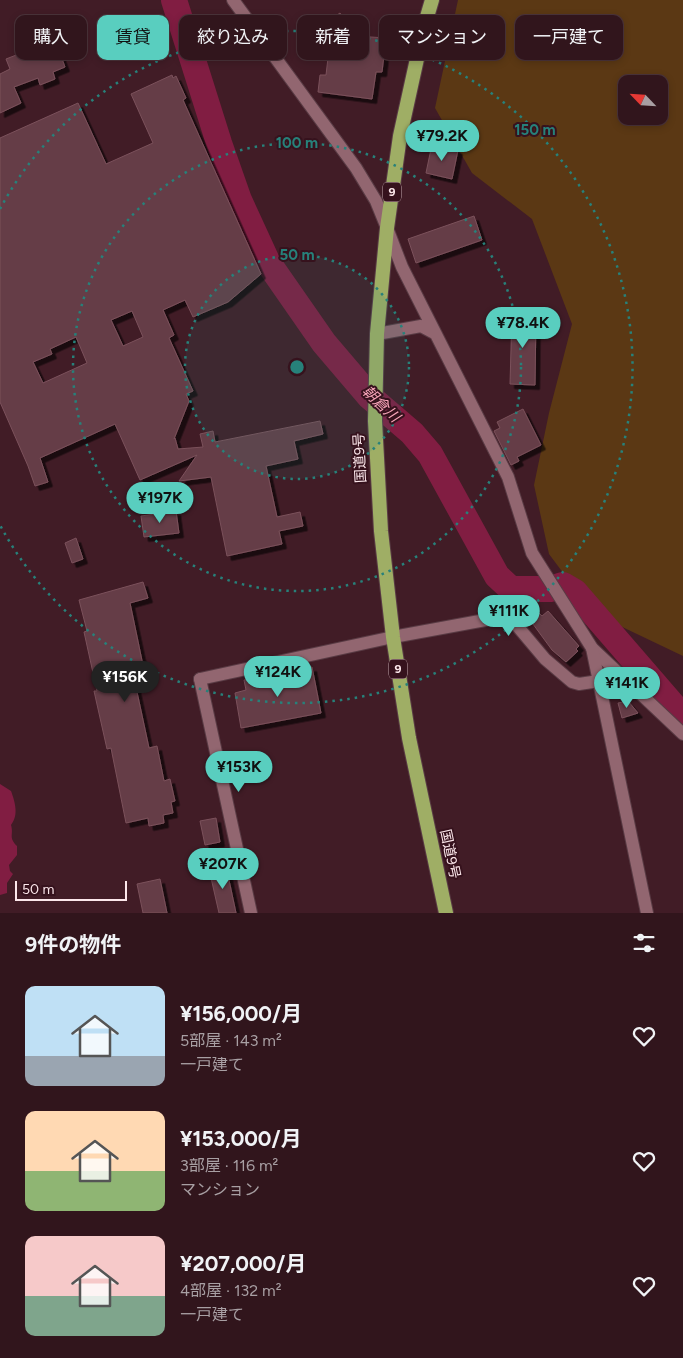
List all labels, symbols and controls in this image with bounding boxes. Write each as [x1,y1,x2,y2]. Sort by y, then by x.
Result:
chip: 購入 [15,15,87,60]
chip: 賃貸 [97,15,169,60]
chip: 絞り込み [179,15,287,60]
chip: 新着 [297,15,369,60]
chip: マンション [379,15,505,60]
chip: 一戸建て [515,15,623,60]
north arrow [618,75,668,125]
map controls [618,75,668,125]
pin: ¥79.2K [401,120,483,162]
text: 150 m [514,121,556,139]
text: ¥79.2K [416,126,468,145]
text: 100 m [276,134,318,152]
road number: 9 [383,182,401,202]
text: 50 m [279,246,315,264]
pin: ¥78.4K [482,306,564,349]
text: ¥78.4K [497,313,549,332]
centre of rings [288,358,306,376]
water label: 朝倉川 [358,382,405,427]
street label: 国道9号 [350,433,370,483]
pin: ¥197K [125,482,195,524]
text: ¥197K [137,488,183,507]
pin: ¥111K [474,594,544,637]
text: ¥111K [489,601,529,620]
pin: ¥124K [243,656,313,698]
pin: ¥156K [90,660,160,703]
road number: 9 [389,660,407,679]
text: ¥124K [255,662,301,681]
pin: ¥141K [592,666,662,709]
text: ¥156K [102,667,148,686]
text: ¥141K [605,673,649,692]
pin: ¥153K [204,750,274,793]
text: ¥153K [216,757,262,776]
street label: 国道9号 [436,828,464,880]
pin: ¥207K [188,848,258,890]
text: ¥207K [199,854,247,873]
scale bar [15,878,128,901]
text: 50 m [22,881,54,898]
icon: filters [630,929,658,957]
text: 9件の物件 [25,932,121,957]
text: ¥156,000/月 [180,1001,302,1026]
icon: home [65,1006,125,1066]
icon: heart [630,1022,658,1050]
text: 5部屋 · 143 m² [180,1031,282,1050]
text: 一戸建て [180,1055,244,1074]
text: ¥153,000/月 [180,1126,302,1151]
icon: home [65,1131,125,1191]
icon: heart [630,1147,658,1175]
text: 3部屋 · 116 m² [180,1156,278,1175]
text: マンション [180,1180,260,1199]
text: ¥207,000/月 [180,1251,306,1276]
icon: home [65,1256,125,1316]
icon: heart [630,1272,658,1300]
text: 4部屋 · 132 m² [180,1281,282,1300]
text: 一戸建て [180,1305,244,1324]

